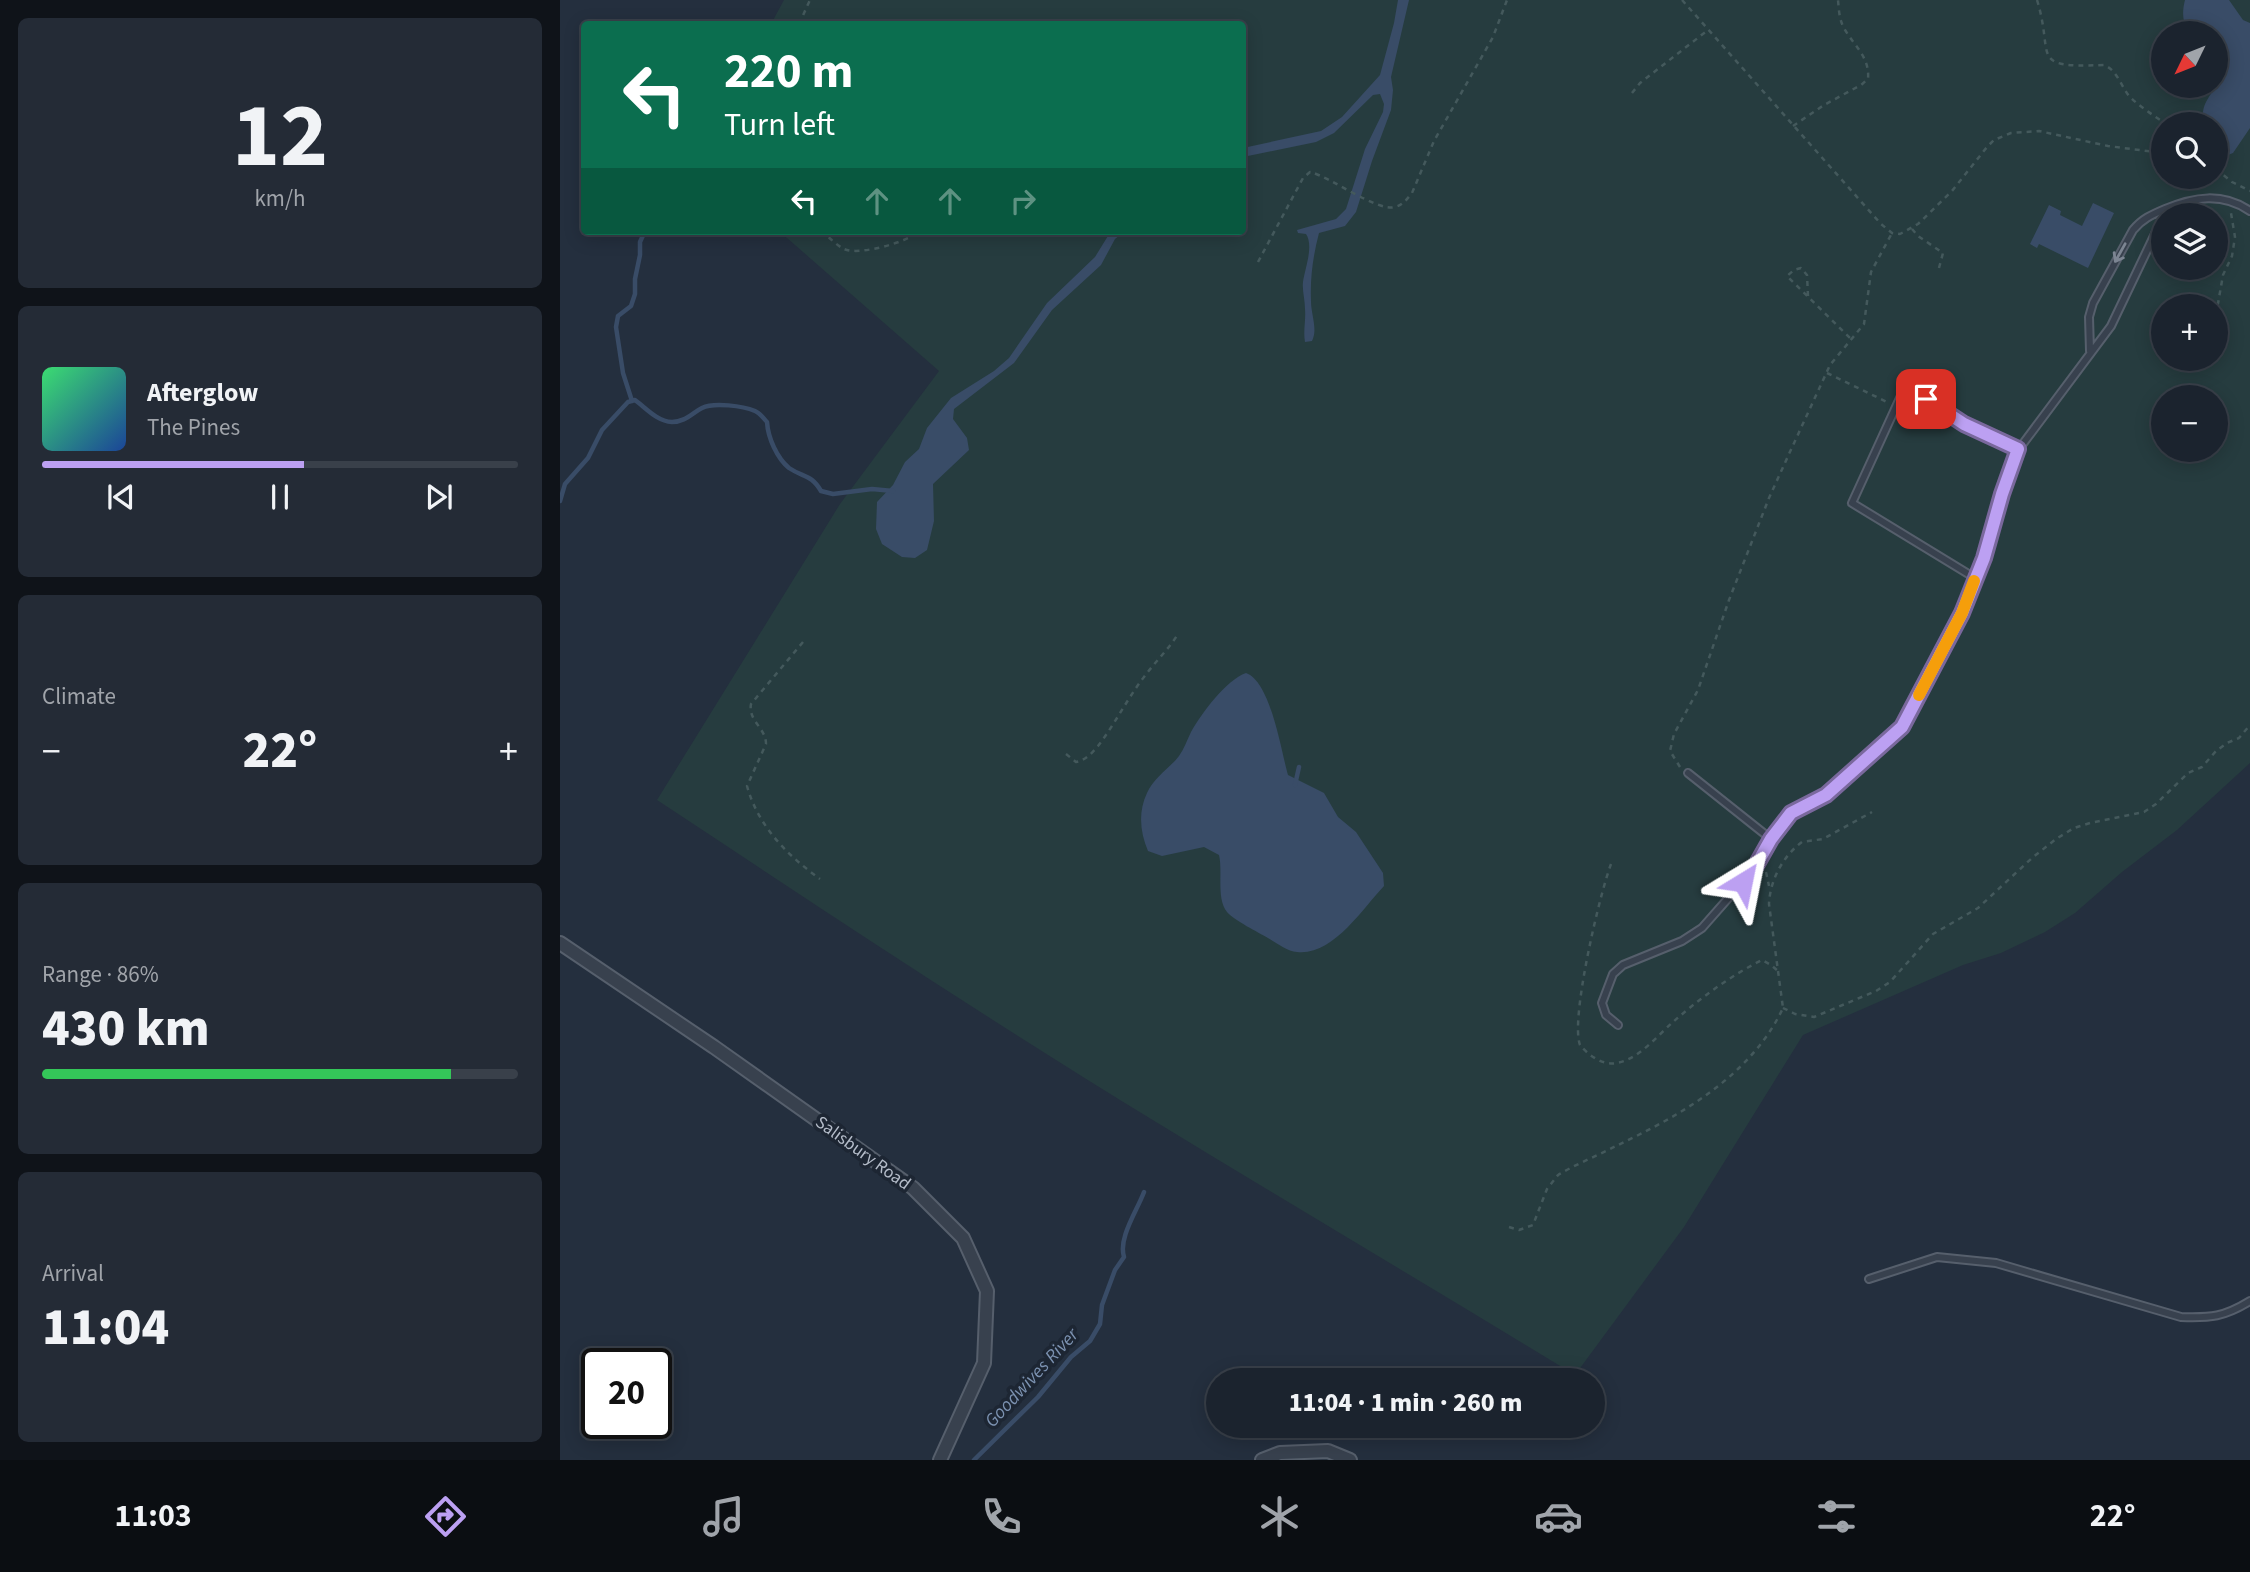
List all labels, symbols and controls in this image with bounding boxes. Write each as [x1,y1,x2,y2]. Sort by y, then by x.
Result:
north arrow [2151,21,2228,98]
map controls [2151,21,2228,462]
text: 220 m [724,37,853,107]
icon: left [609,49,700,140]
text: 12 [232,72,328,201]
text: Turn left [724,102,835,148]
button: search [2151,112,2228,189]
text: km/h [254,182,306,215]
icon: left [785,182,823,220]
icon: ahead [858,182,896,220]
icon: ahead [931,182,969,220]
icon: right [1004,182,1042,220]
button: layers [2151,203,2228,280]
one-way arrow [2113,242,2126,263]
button: + [2151,294,2228,371]
pin [1896,369,1956,429]
text: Afterglow [147,374,258,411]
icon: arrive [1907,380,1945,418]
button: − [2151,385,2228,462]
text: The Pines [147,411,240,444]
icon: previous [102,478,140,516]
icon: pause [261,478,299,516]
icon: next [420,478,458,516]
text: Climate [42,680,116,713]
text: 22° [243,714,317,788]
text: − [42,725,61,779]
text: + [499,725,518,779]
position arrow [1706,845,1780,919]
text: Range · 86% [42,958,159,991]
text: 430 km [42,992,210,1066]
street label: Salisbury Road [810,1110,916,1196]
text: Arrival [42,1257,104,1290]
text: 11:04 [42,1291,169,1365]
water label: Goodwives River [979,1321,1086,1434]
speed limit sign: 20 [581,1348,672,1439]
text: 11:04 · 1 min · 260 m [1289,1384,1522,1421]
icon: directions [421,1492,470,1541]
icon: music [699,1492,748,1541]
icon: phone [977,1492,1026,1541]
icon: climate [1255,1492,1304,1541]
icon: car [1534,1492,1583,1541]
icon: filters [1812,1492,1861,1541]
text: 11:03 [115,1493,192,1539]
text: 22° [2090,1493,2135,1539]

